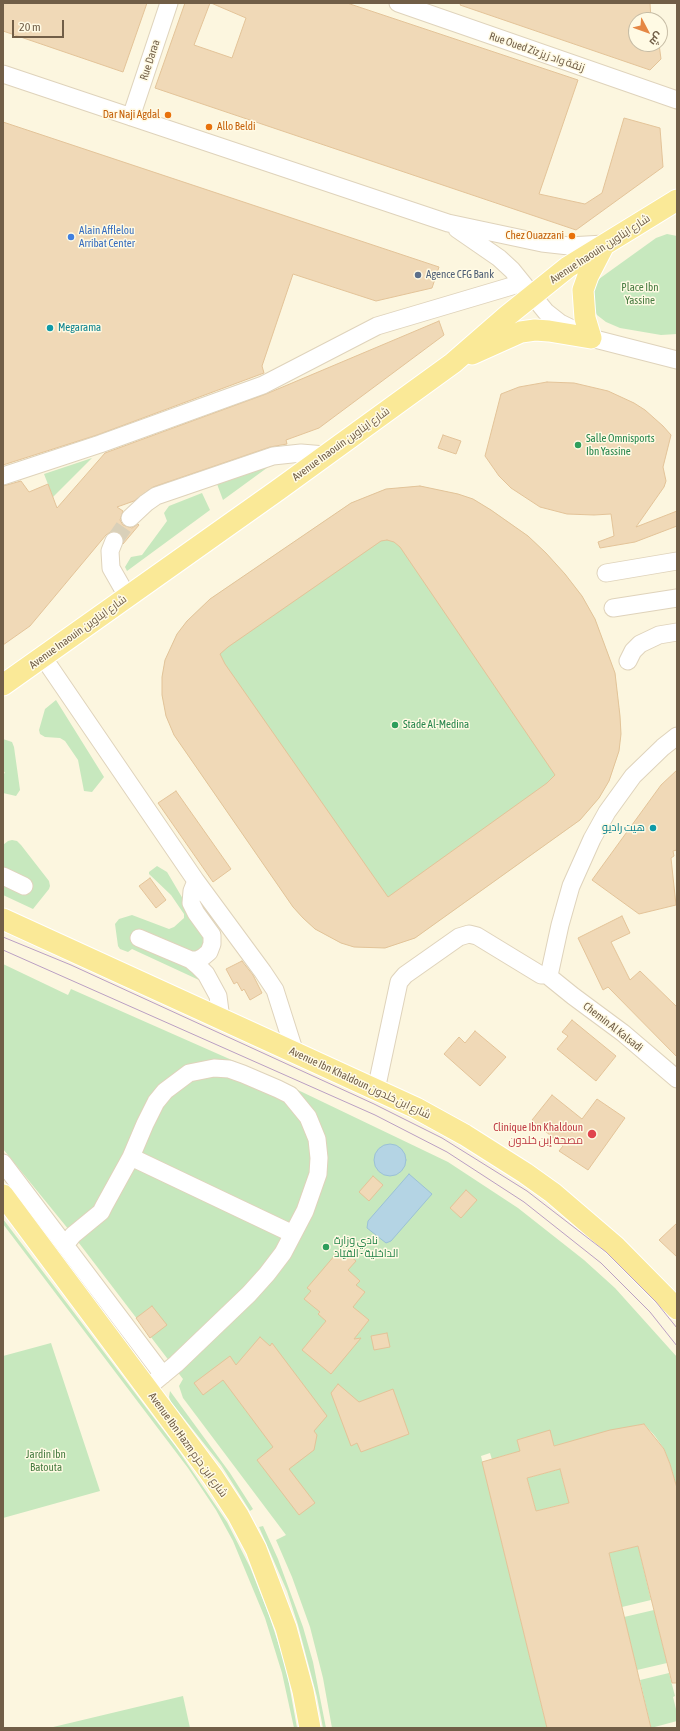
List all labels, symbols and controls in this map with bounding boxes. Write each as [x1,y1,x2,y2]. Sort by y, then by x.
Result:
scale bar [14,12,66,38]
north arrow [628,12,668,52]
text: 20 m [19,20,41,34]
street label: Rue Oued Ziz زنقة واد زيز [487,29,587,75]
text: ش [647,30,665,48]
street label: Rue Daraa [137,38,163,82]
place label: Dar Naji Agdal [103,108,160,122]
marker: Dar Naji Agdal [163,110,173,120]
place label: Allo Beldi [217,120,256,134]
marker: Allo Beldi [204,122,214,132]
street label: Avenue Inaouin شارع ايناوين [547,212,653,286]
place label: Alain Afflelou Arribat Center [79,224,135,250]
place label: Chez Ouazzani [506,229,564,243]
marker: Chez Ouazzani [567,231,577,241]
marker: Alain Afflelou Arribat Center [66,232,76,242]
place label: Agence CFG Bank [426,268,494,282]
marker: Agence CFG Bank [413,270,423,280]
park label: Place Ibn Yassine [621,281,659,307]
place label: Megarama [58,321,101,335]
marker: Megarama [45,323,55,333]
street label: Avenue Inaouin شارع ايناوين [290,404,392,484]
place label: Salle Omnisports Ibn Yassine [586,432,655,458]
marker: Salle Omnisports Ibn Yassine [573,440,583,450]
street label: Avenue Inaouin شارع ايناوين [27,592,129,672]
place label: Stade Al-Medina [403,718,469,732]
marker: Stade Al-Medina [390,720,400,730]
place label: هيت راديو [602,821,645,835]
marker: هيت راديو [648,823,658,833]
street label: Chemin Al Kalsadi [580,1000,646,1054]
street label: Avenue Ibn Khaldoun شارع ابن خلدون [287,1044,433,1122]
place label: Clinique Ibn Khaldoun مصحة إبن خلدون [493,1121,583,1147]
marker: Clinique Ibn Khaldoun مصحة إبن خلدون [586,1128,598,1140]
place label: نادي وزارة الداخلية - القيّاد [334,1234,398,1260]
marker: نادي وزارة الداخلية - القيّاد [321,1242,331,1252]
street label: Avenue Ibn Hazm شارع ابن حزم [146,1390,230,1500]
park label: Jardin Ibn Batouta [26,1448,66,1474]

